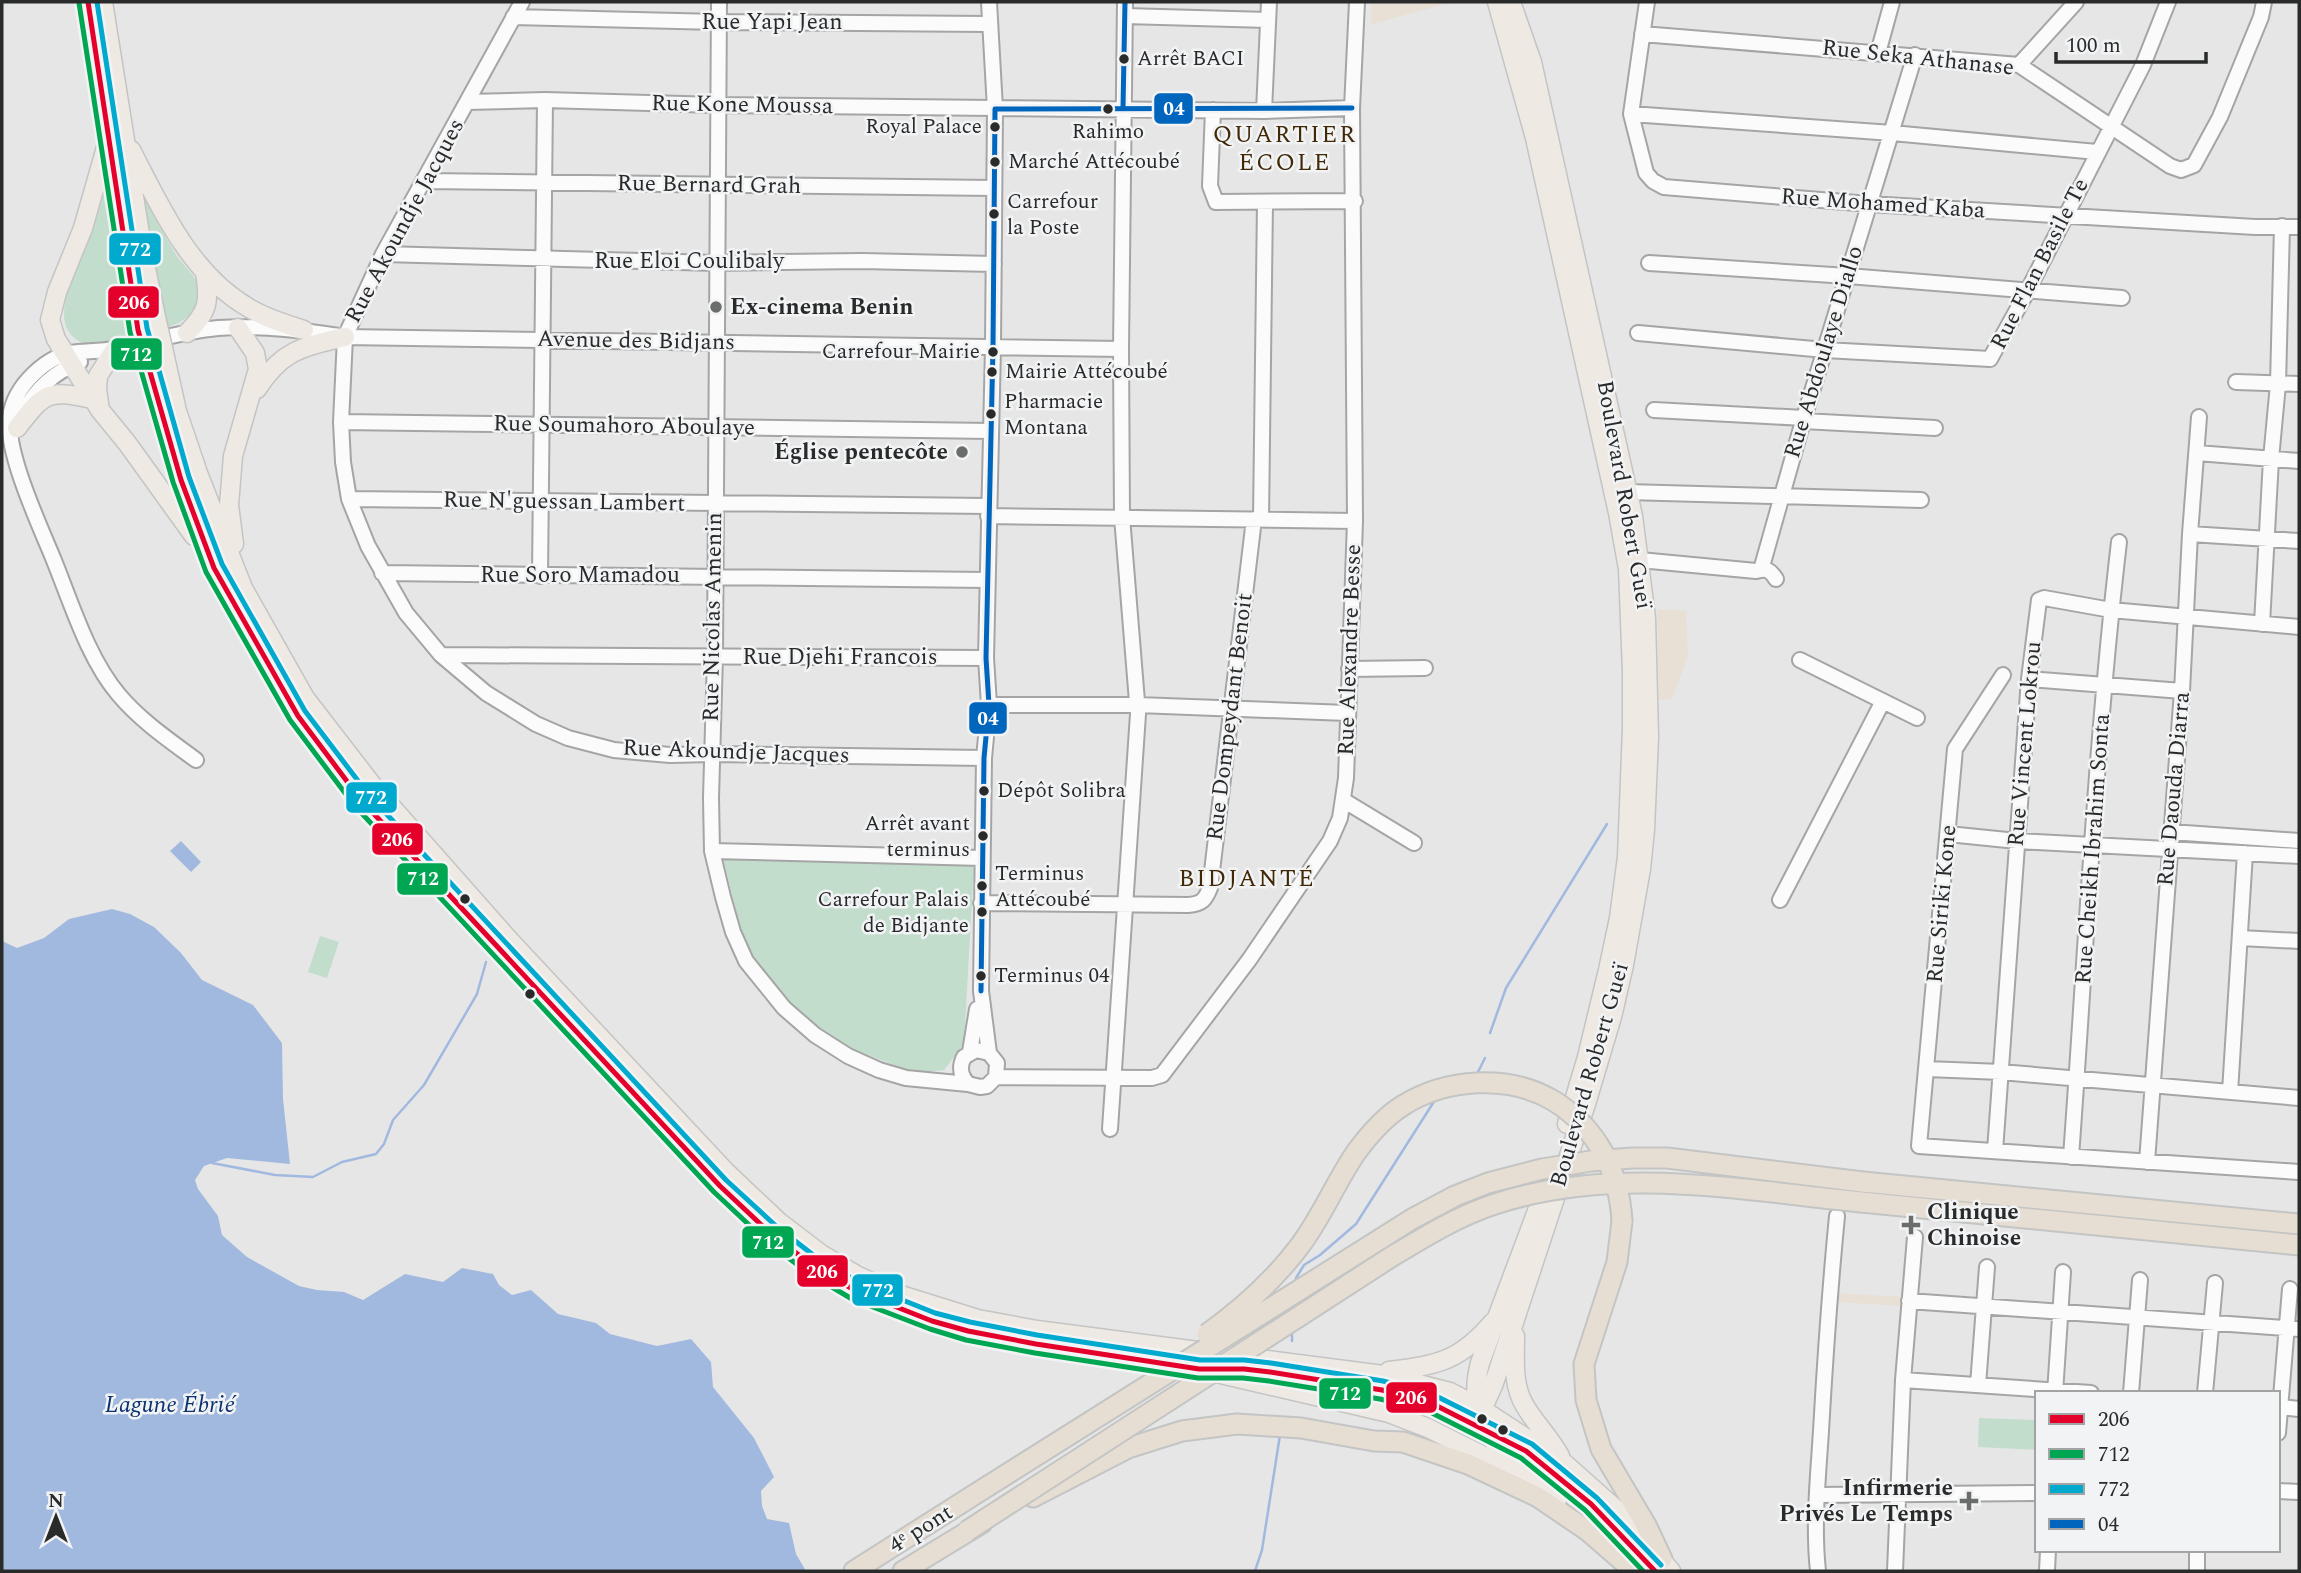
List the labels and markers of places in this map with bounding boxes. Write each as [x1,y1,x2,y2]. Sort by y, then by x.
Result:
place label: Arrêt BACI [1137,43,1244,75]
marker: Arrêt BACI [1117,52,1131,66]
marker: Rahimo [1101,102,1115,116]
place label: Royal Palace [865,111,982,143]
place label: Rahimo [1072,116,1144,148]
marker: Royal Palace [988,120,1002,134]
place label: Marché Attécoubé [1008,146,1180,178]
marker: Marché Attécoubé [988,155,1002,169]
place label: Carrefour la Poste [1007,186,1098,244]
marker: Carrefour la Poste [987,207,1001,221]
place label: Ex-cinema Benin [730,290,914,325]
marker: Ex-cinema Benin [708,299,724,315]
place label: Carrefour Mairie [822,336,980,368]
marker: Carrefour Mairie [986,345,1000,359]
place label: Mairie Attécoubé [1005,356,1168,388]
marker: Mairie Attécoubé [985,365,999,379]
place label: Pharmacie Montana [1004,386,1103,444]
marker: Pharmacie Montana [984,407,998,421]
place label: Église pentecôte [774,435,948,470]
marker: Église pentecôte [954,444,970,460]
place label: Dépôt Solibra [997,775,1126,807]
marker: Dépôt Solibra [977,784,991,798]
place label: Arrêt avant terminus [864,808,970,866]
marker: Arrêt avant terminus [976,829,990,843]
place label: Terminus Attécoubé [995,858,1090,916]
marker: Terminus Attécoubé [975,879,989,893]
place label: Carrefour Palais de Bidjante [818,884,969,942]
unlabelled marker [458,892,472,906]
marker: Carrefour Palais de Bidjante [975,905,989,919]
place label: Terminus 04 [994,960,1110,992]
marker: Terminus 04 [974,969,988,983]
unlabelled marker [523,987,537,1001]
place label: Clinique Chinoise [1927,1195,2021,1256]
marker: Clinique Chinoise [1901,1215,1921,1235]
unlabelled marker [1475,1412,1489,1426]
unlabelled marker [1496,1423,1510,1437]
place label: Infirmerie Privés Le Temps [1779,1471,1953,1532]
marker: Infirmerie Privés Le Temps [1959,1491,1979,1511]

